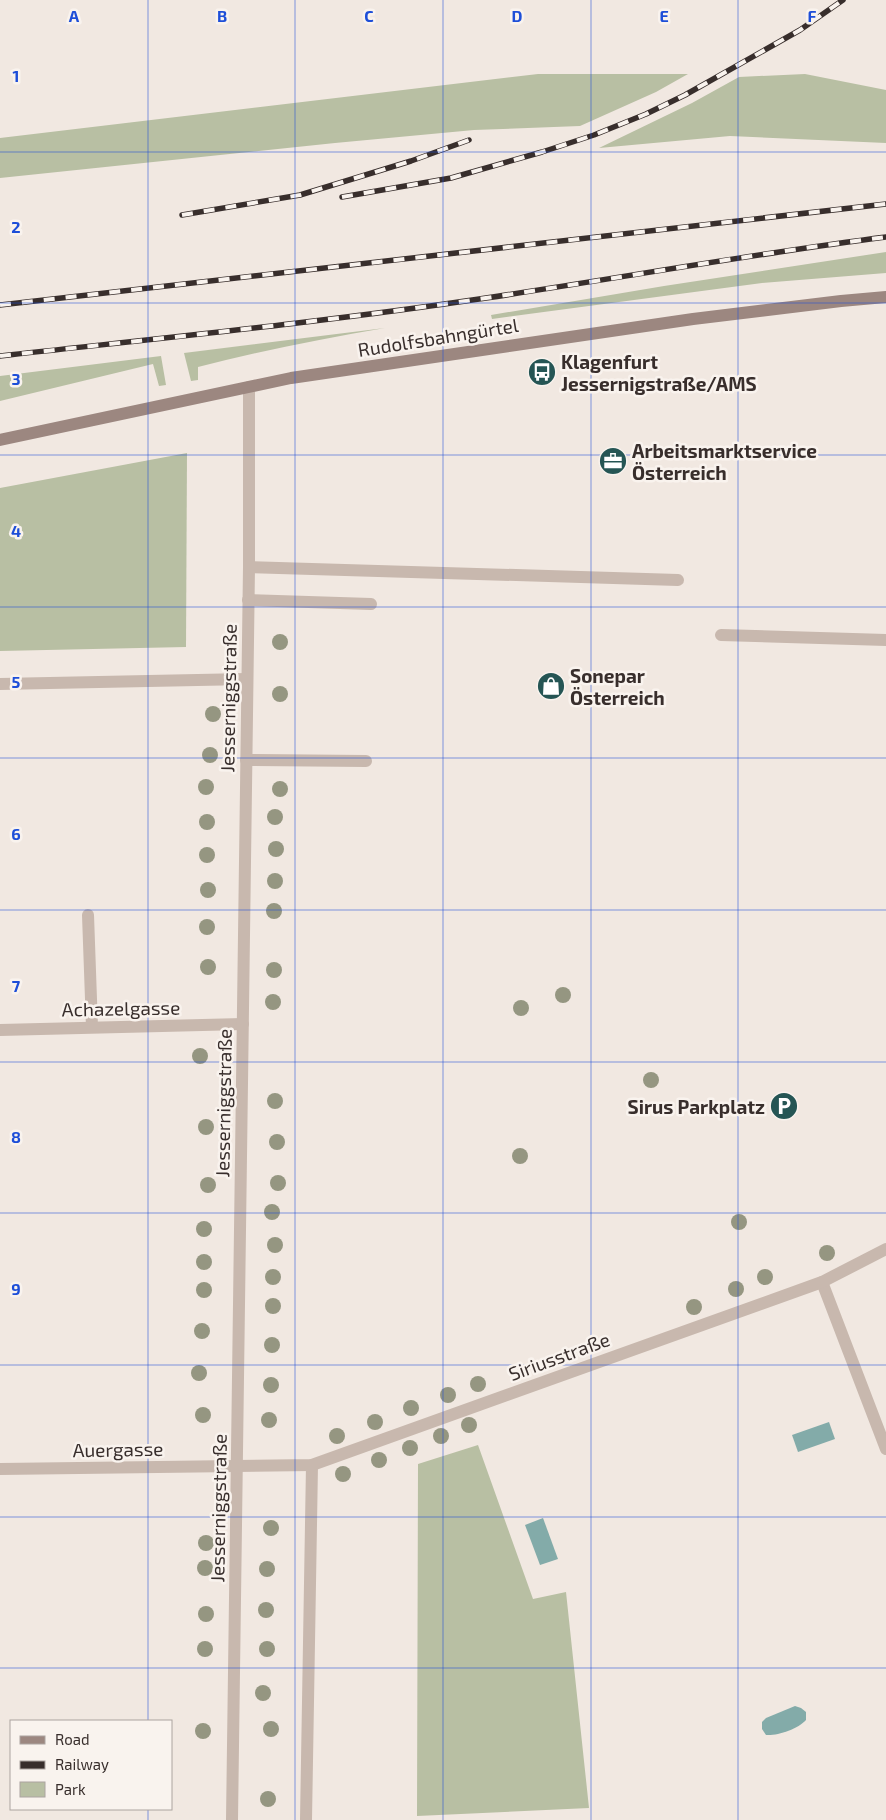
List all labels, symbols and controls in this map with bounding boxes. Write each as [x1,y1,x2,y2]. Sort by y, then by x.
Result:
text: A [69,6,80,25]
text: B [217,6,227,25]
text: C [364,6,374,25]
text: D [512,6,523,25]
text: E [659,6,669,25]
text: F [808,6,817,25]
text: 1 [13,66,19,85]
text: 2 [11,217,21,236]
street label: Rudolfsbahngürtel [356,313,520,361]
place label: Klagenfurt Jessernigstraße/AMS [561,350,757,395]
bus stop icon: Klagenfurt Jessernigstraße/AMS [527,357,557,387]
text: 3 [11,369,21,388]
place label: Arbeitsmarktservice Österreich [632,439,817,484]
office icon: Arbeitsmarktservice Österreich [598,446,628,476]
text: 4 [11,521,21,540]
street label: Jesserniggstraße [215,623,241,773]
place label: Sonepar Österreich [570,664,665,709]
shop icon: Sonepar Österreich [536,671,566,701]
text: 5 [12,672,21,691]
text: 6 [11,824,21,843]
text: 7 [12,976,21,995]
street label: Achazelgasse [62,995,180,1021]
street label: Jesserniggstraße [210,1028,236,1178]
parking icon: Sirus Parkplatz [769,1091,799,1121]
place label: Sirus Parkplatz [628,1095,765,1118]
text: 8 [11,1127,21,1146]
text: 9 [11,1279,21,1298]
street label: Siriusstraße [505,1327,613,1385]
street label: Jesserniggstraße [205,1433,231,1583]
street label: Auergasse [72,1437,164,1461]
legend [10,1720,172,1810]
text: Road [55,1730,90,1748]
text: Railway [55,1755,109,1773]
text: Park [55,1780,86,1798]

